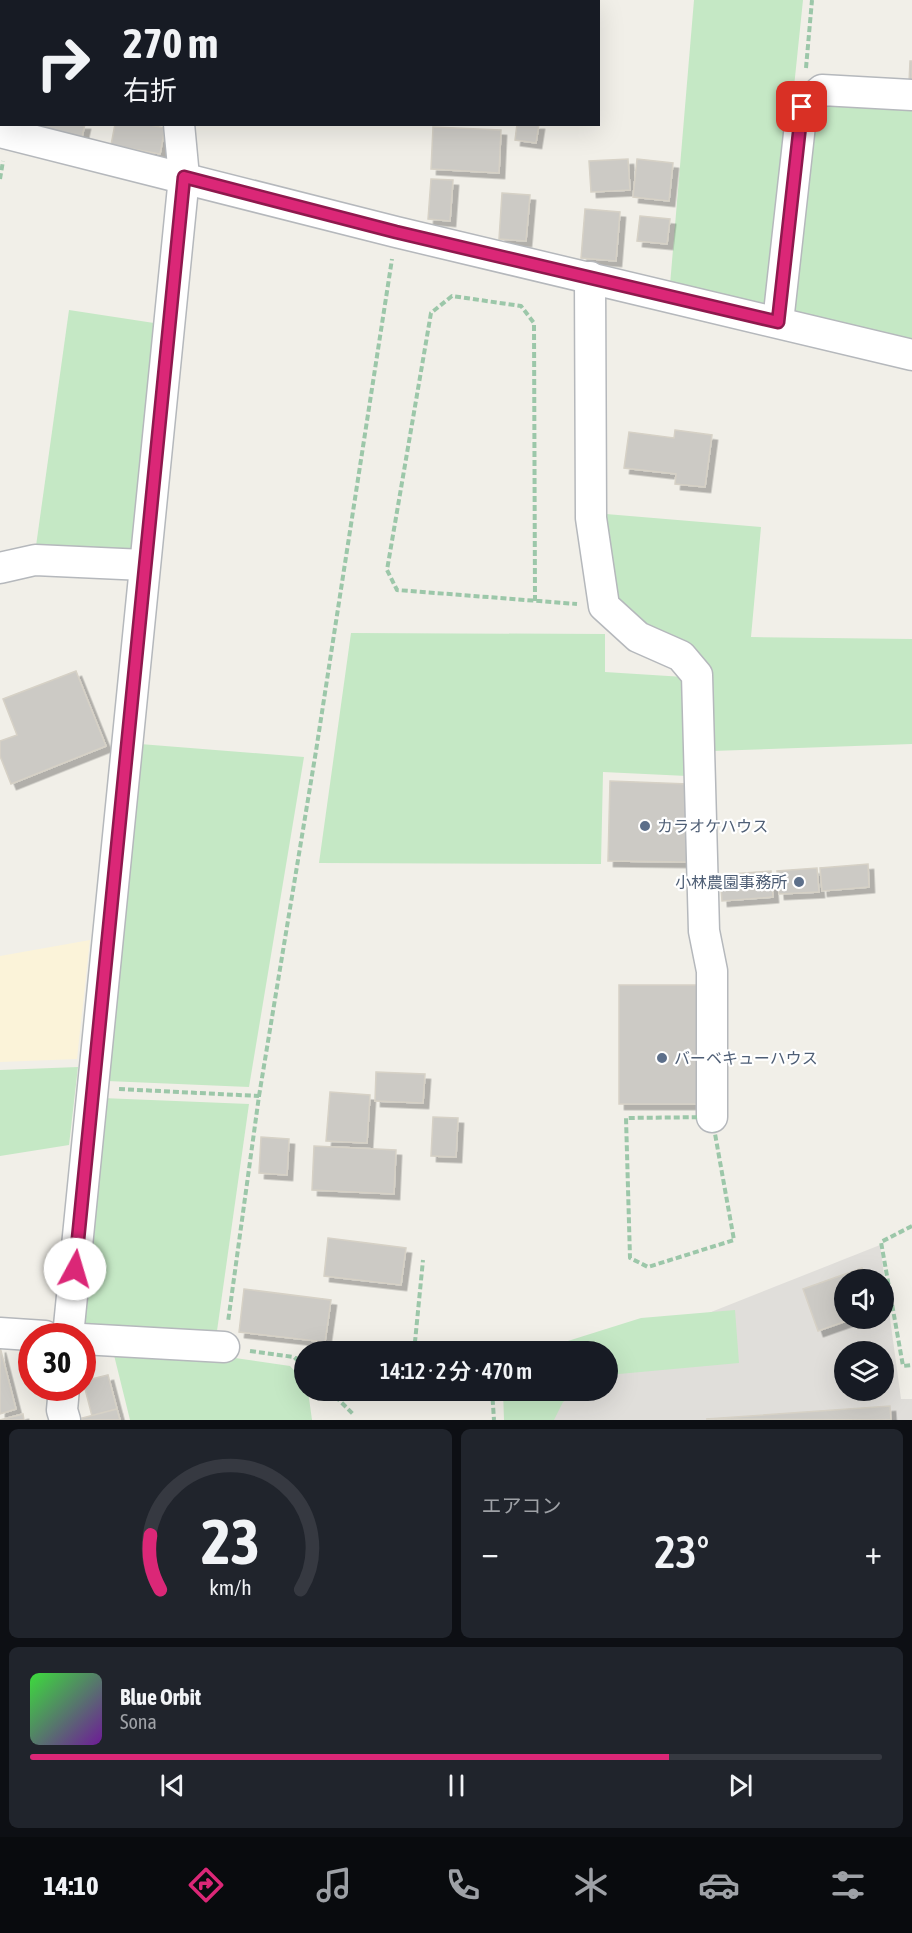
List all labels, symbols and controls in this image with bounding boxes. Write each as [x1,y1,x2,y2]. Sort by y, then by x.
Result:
text: 270 m [123,19,218,67]
icon: right [24,24,102,102]
text: 右折 [123,75,177,106]
pin [776,81,827,132]
icon: arrive [785,90,818,123]
place label: カラオケハウス [657,817,768,835]
marker: カラオケハウス [638,819,652,833]
place label: 小林農園事務所 [675,873,787,891]
marker: 小林農園事務所 [792,875,806,889]
place label: バーベキューハウス [674,1049,818,1067]
marker: バーベキューハウス [655,1051,669,1065]
position arrow [43,1237,107,1301]
map controls [834,1269,894,1401]
button: sound [834,1269,894,1329]
speed limit sign: 30 [18,1323,96,1401]
button: layers [834,1341,894,1401]
text: 14:12 · 2 分 · 470 m [380,1358,532,1384]
text: エアコン [482,1494,562,1517]
text: 23 [201,1506,260,1577]
text: 23° [654,1526,709,1578]
text: − [482,1533,499,1571]
text: + [865,1533,882,1571]
text: km/h [209,1576,252,1601]
text: Blue Orbit [120,1684,201,1710]
text: Sona [120,1710,157,1733]
icon: previous [156,1769,189,1802]
icon: pause [440,1769,473,1802]
icon: next [724,1769,757,1802]
icon: directions [185,1864,227,1906]
icon: music [313,1864,355,1906]
icon: phone [442,1864,484,1906]
icon: climate [570,1864,612,1906]
icon: car [698,1864,740,1906]
icon: filters [827,1864,869,1906]
text: 14:10 [43,1870,99,1901]

